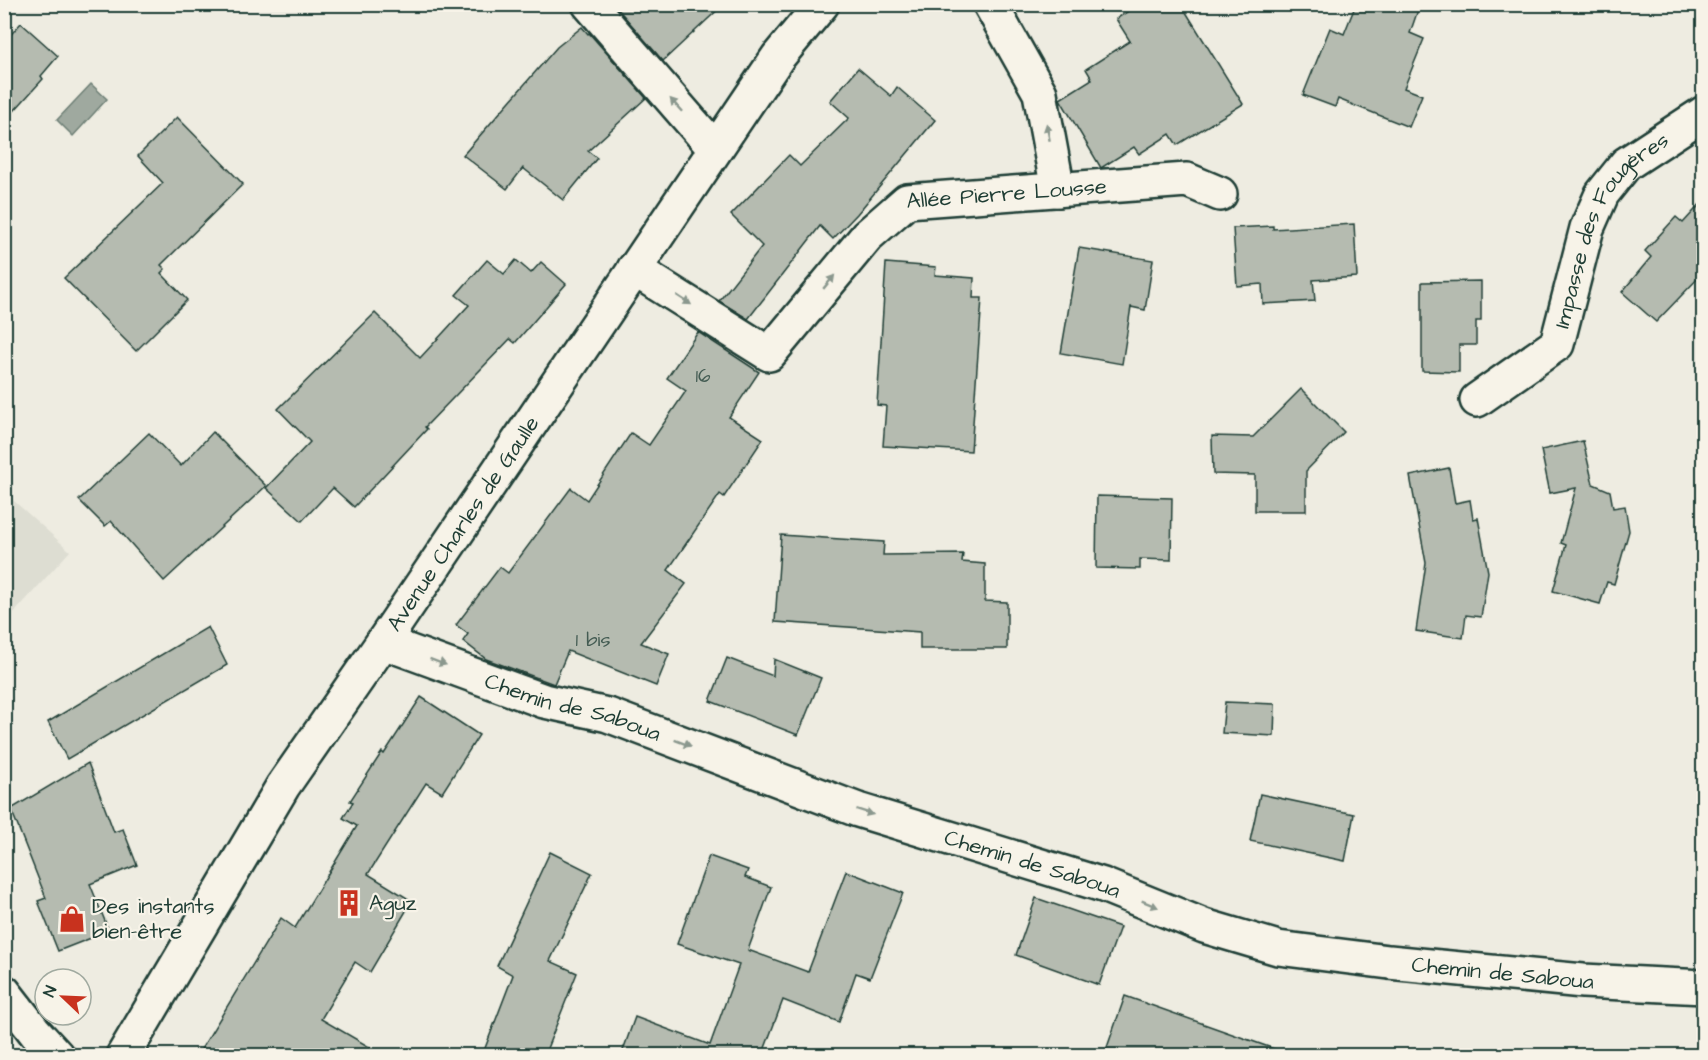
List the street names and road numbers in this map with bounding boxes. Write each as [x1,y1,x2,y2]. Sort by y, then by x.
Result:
street label: Impasse des Fougères [1546,125,1675,332]
street label: Allée Pierre Lousse [905,171,1108,216]
street label: Avenue Charles de Gaulle [379,410,547,637]
street label: Chemin de Saboua [480,665,665,749]
street label: Chemin de Saboua [940,822,1125,906]
street label: Chemin de Saboua [1410,949,1595,997]

